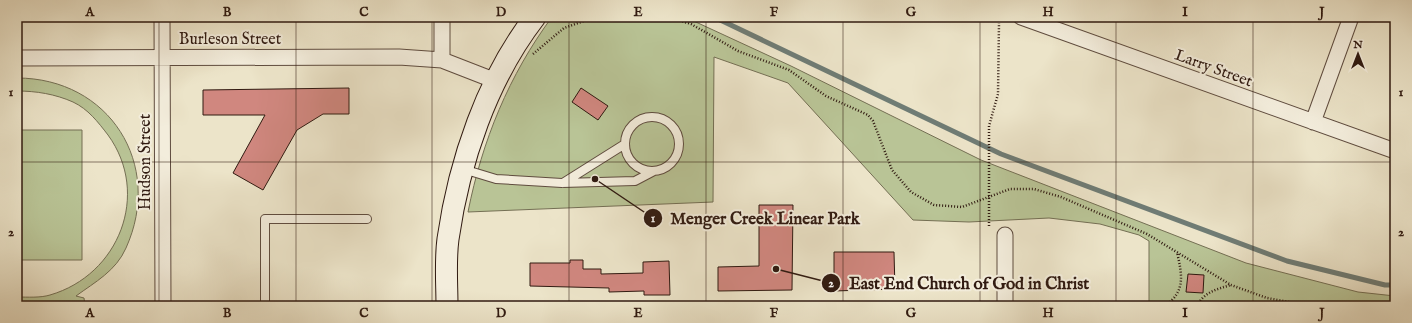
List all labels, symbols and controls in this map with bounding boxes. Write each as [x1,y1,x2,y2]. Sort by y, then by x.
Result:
text: A [85,4,96,21]
text: B [223,4,232,21]
text: C [359,4,369,21]
text: D [496,4,507,21]
text: E [633,4,643,21]
text: F [770,4,779,21]
text: G [906,4,917,21]
text: H [1042,4,1054,21]
text: I [1182,4,1188,21]
text: J [1317,4,1325,21]
street label: Burleson Street [179,30,282,50]
north arrow [1338,34,1378,74]
text: N [1352,38,1363,52]
street label: Larry Street [1172,46,1255,92]
text: 1 [9,84,14,101]
text: 1 [1399,84,1404,101]
street label: Hudson Street [136,113,156,210]
callout: Menger Creek Linear Park [643,203,868,232]
text: Menger Creek Linear Park [670,209,861,230]
text: 1 [651,211,656,226]
text: 2 [8,224,14,241]
text: 2 [1398,224,1404,241]
callout: East End Church of God in Christ [821,268,1097,297]
text: East End Church of God in Christ [849,274,1089,295]
text: 2 [828,276,834,291]
text: A [85,305,96,322]
text: B [223,305,232,322]
text: C [359,305,369,322]
text: D [496,305,507,322]
text: E [633,305,643,322]
text: F [770,305,779,322]
text: G [906,305,917,322]
text: H [1042,305,1054,322]
text: I [1182,305,1188,322]
text: J [1317,305,1325,322]

